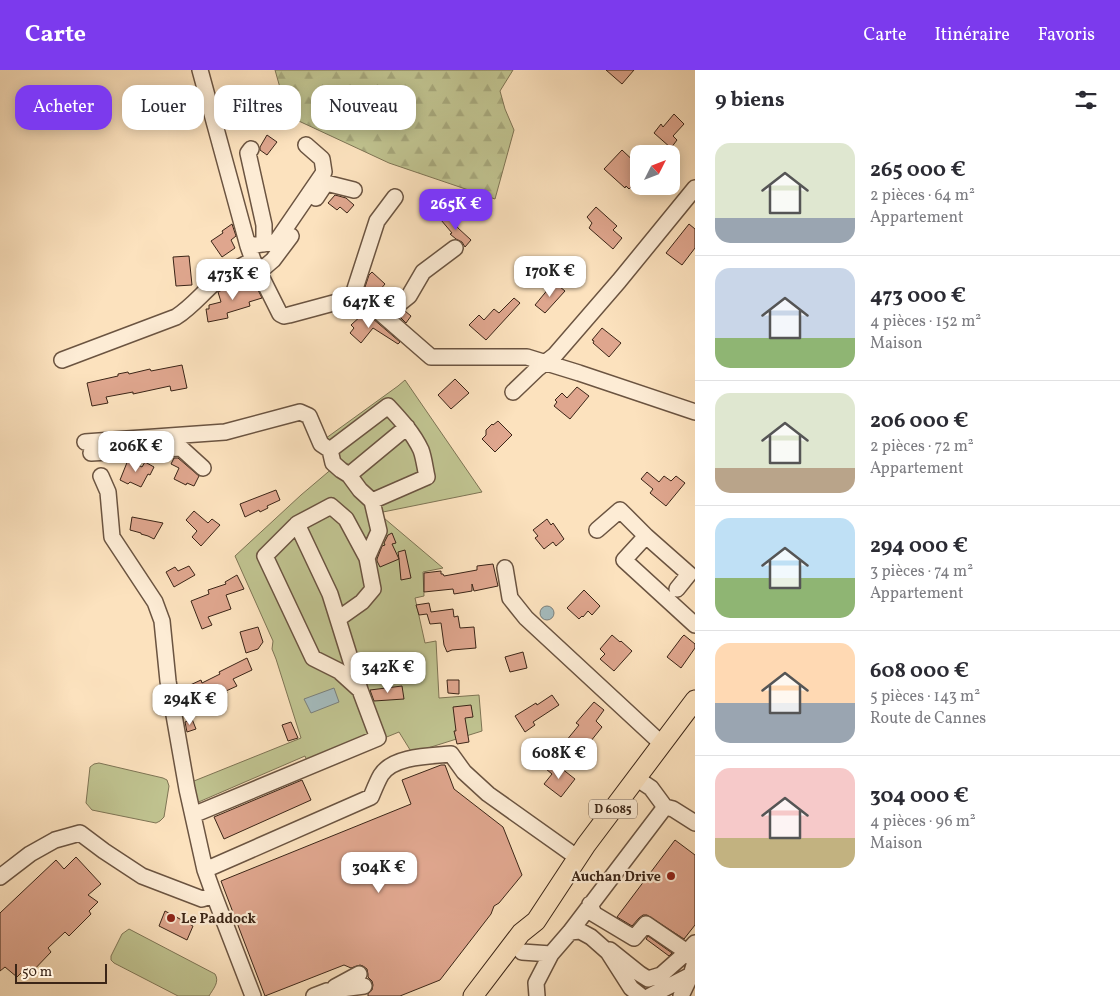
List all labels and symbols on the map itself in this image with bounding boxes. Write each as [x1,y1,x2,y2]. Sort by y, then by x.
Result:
north arrow [630,145,680,195]
pin: 265K € [415,189,497,231]
pin: 170K € [509,256,591,298]
pin: 473K € [192,258,274,301]
pin: 647K € [328,286,410,329]
pin: 206K € [95,430,177,473]
pin: 342K € [347,652,429,694]
pin: 294K € [149,684,231,726]
pin: 608K € [518,738,600,780]
road number: D 6085 [589,800,637,819]
pin: 304K € [338,852,420,894]
place label: Auchan Drive [571,868,661,887]
marker: Auchan Drive [665,870,677,882]
place label: Le Paddock [181,910,256,929]
marker: Le Paddock [165,912,177,924]
scale bar [15,961,108,984]

